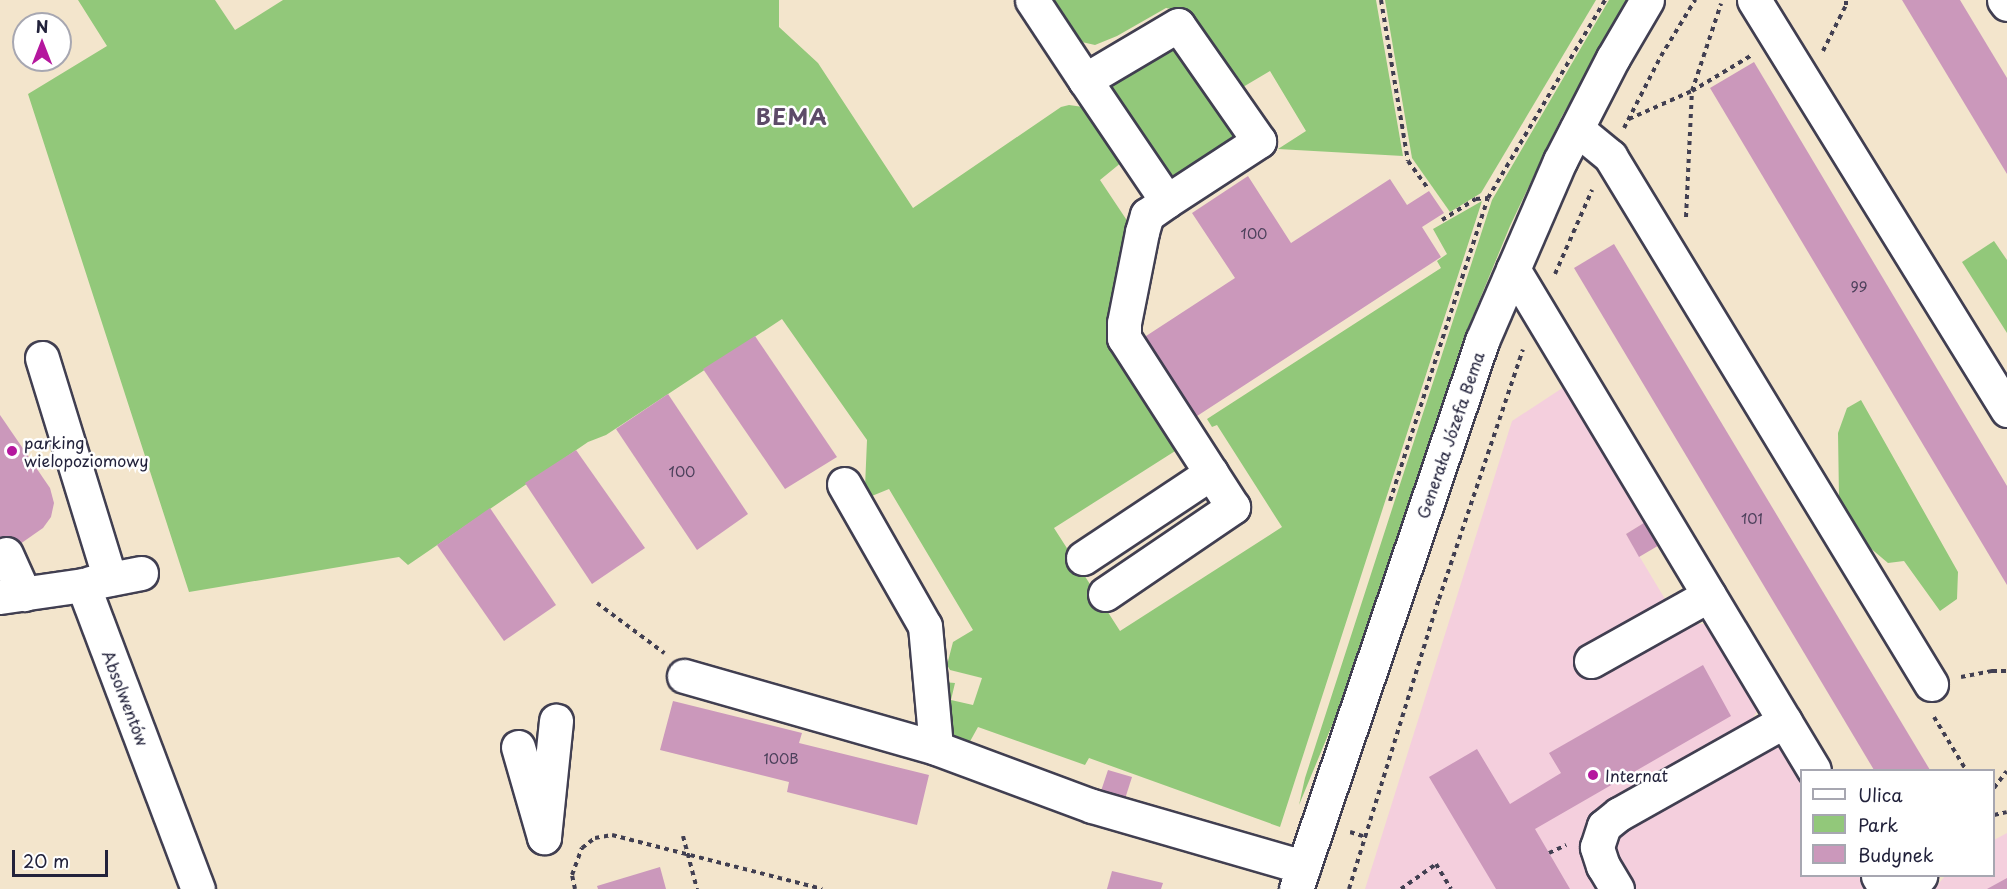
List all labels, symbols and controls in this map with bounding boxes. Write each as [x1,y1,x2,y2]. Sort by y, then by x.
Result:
north arrow [12,12,72,72]
text: N [36,14,48,38]
district label: BEMA [755,103,829,129]
house number: 100 [1241,226,1267,242]
house number: 99 [1850,279,1868,295]
street label: Generała Józefa Bema [1412,349,1488,521]
place label: parking wielopoziomowy [24,432,149,470]
marker: parking wielopoziomowy [5,444,19,458]
house number: 100 [669,464,695,480]
house number: 101 [1741,511,1763,527]
street label: Absolwentów [99,648,153,748]
house number: 100B [763,751,799,767]
place label: Internat [1605,765,1668,785]
marker: Internat [1586,768,1600,782]
legend [1800,769,1995,877]
text: Ulica [1858,781,1903,808]
text: Park [1858,811,1898,838]
scale bar [15,838,111,876]
text: Budynek [1858,841,1934,868]
text: 20 m [23,847,69,874]

